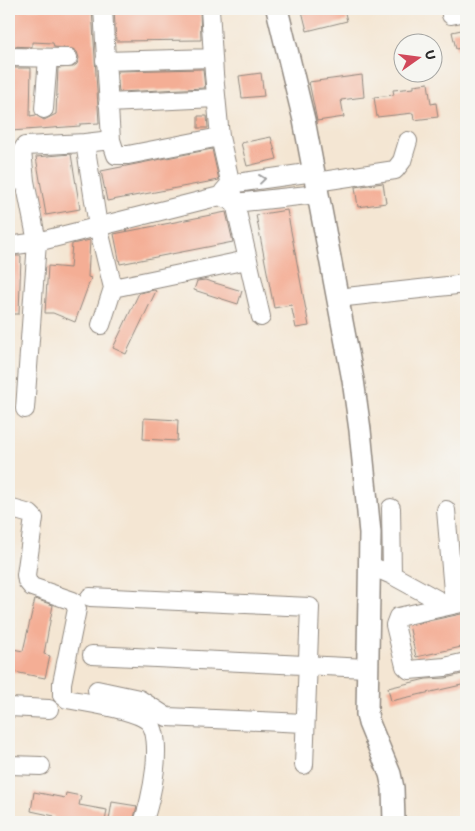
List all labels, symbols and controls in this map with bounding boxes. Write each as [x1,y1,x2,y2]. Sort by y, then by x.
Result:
north arrow [392,32,442,82]
text: U [421,48,440,62]
one-way arrow [259,174,267,185]

